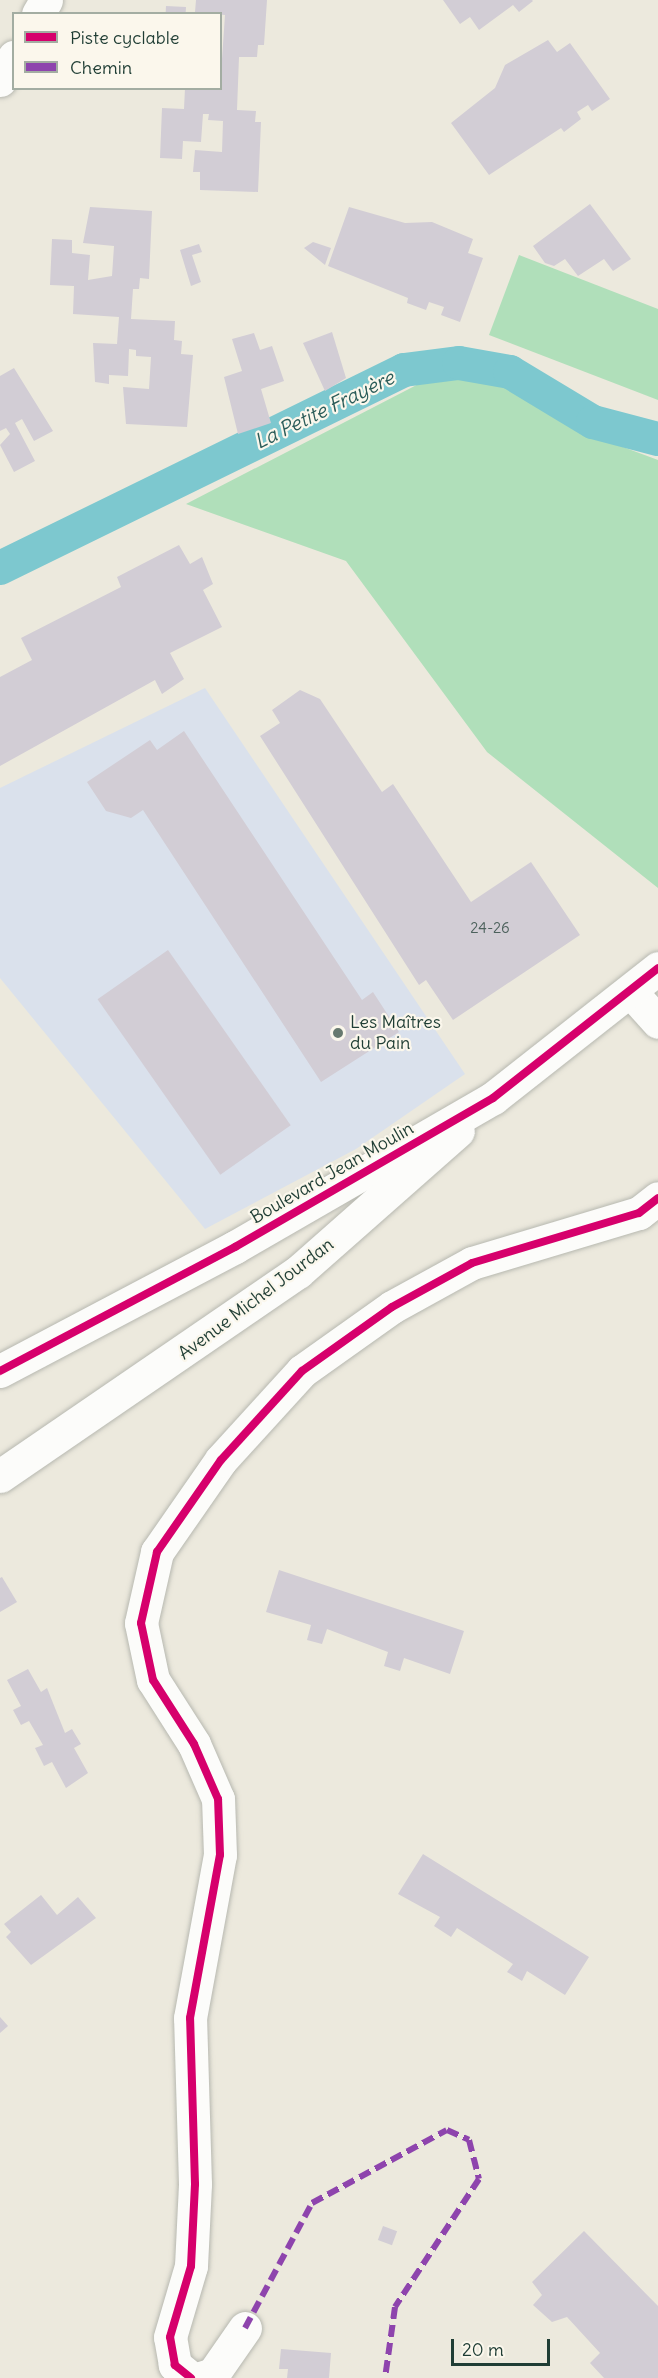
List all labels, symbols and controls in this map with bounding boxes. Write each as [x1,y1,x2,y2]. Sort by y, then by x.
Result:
legend [12,12,222,90]
text: Piste cyclable [70,26,179,49]
text: Chemin [70,56,132,79]
water label: La Petite Frayère [250,365,398,453]
house number: 24-26 [470,919,510,937]
place label: Les Maîtres du Pain [350,1012,441,1054]
marker: Les Maîtres du Pain [331,1026,345,1040]
street label: Boulevard Jean Moulin [247,1118,417,1228]
street label: Avenue Michel Jourdan [174,1234,338,1364]
scale bar [454,2327,553,2365]
text: 20 m [462,2338,504,2361]

